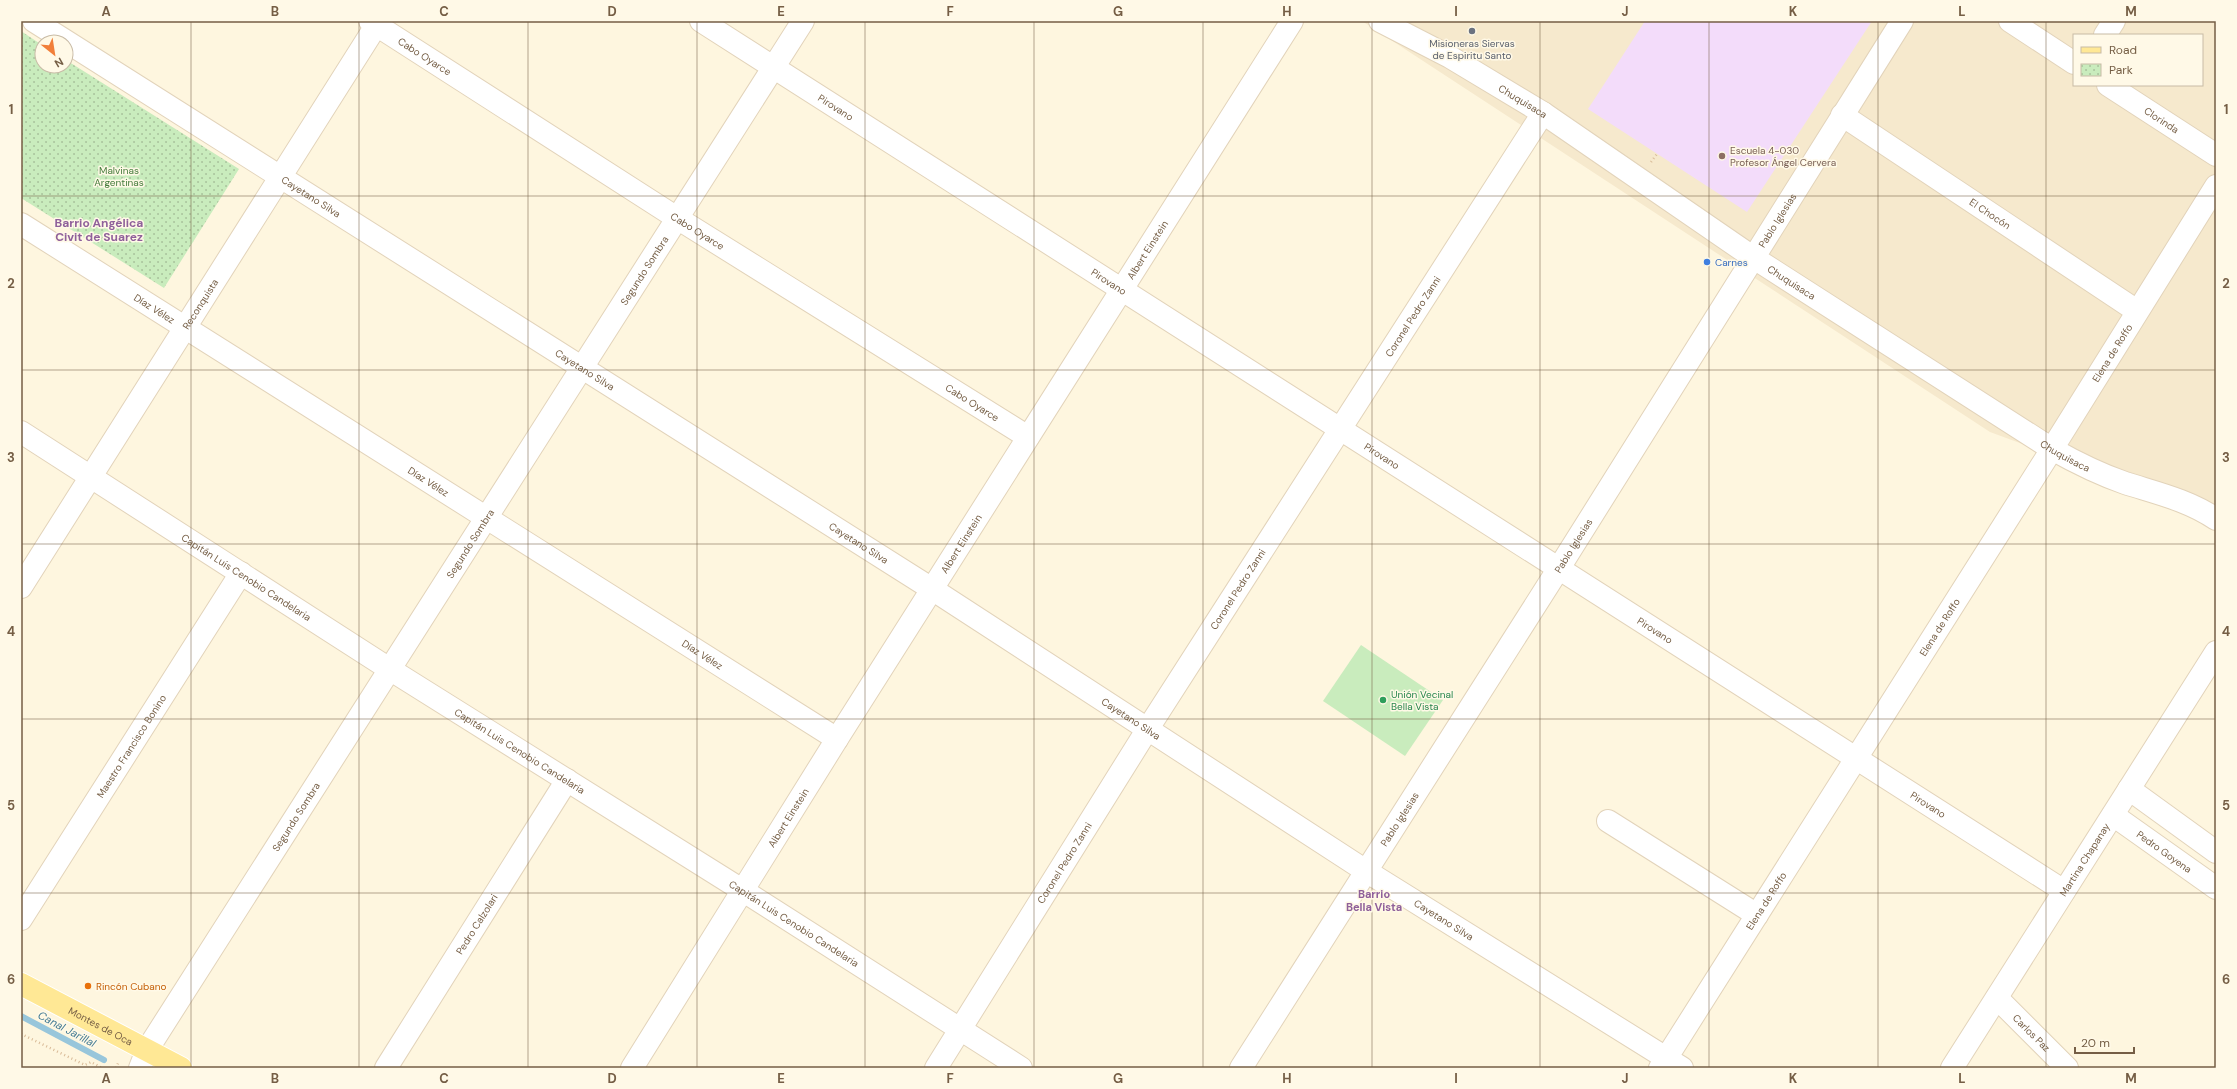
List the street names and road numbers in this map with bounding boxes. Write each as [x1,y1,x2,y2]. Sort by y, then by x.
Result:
street label: Cabo Oyarce [396,34,454,78]
street label: Chuquisaca [1496,81,1550,121]
street label: Pirovano [816,91,856,123]
street label: Clorinda [2142,104,2182,136]
street label: Cayetano Silva [279,173,343,220]
street label: Pablo Iglesias [1755,191,1799,250]
street label: El Chocón [1967,195,2014,232]
street label: Cabo Oyarce [668,209,727,253]
street label: Albert Einstein [1124,217,1171,282]
street label: Segundo Sombra [617,233,671,307]
street label: Chuquisaca [1765,262,1818,302]
street label: Pirovano [1089,265,1129,298]
street label: Coronel Pedro Zanni [1382,274,1443,359]
street label: Reconquista [179,276,221,332]
street label: Díaz Vélez [132,291,178,326]
street label: Elena de Roffo [2089,321,2135,384]
street label: Cayetano Silva [553,346,617,393]
street label: Cabo Oyarce [943,381,1002,424]
street label: Chuquisaca [2038,437,2092,474]
street label: Pirovano [1362,440,1402,472]
street label: Díaz Vélez [406,463,452,499]
street label: Segundo Sombra [443,506,497,581]
street label: Albert Einstein [937,511,984,576]
street label: Pablo Iglesias [1551,516,1595,575]
street label: Cayetano Silva [827,519,891,566]
street label: Capitán Luis Cenobio Candelaria [179,531,314,623]
street label: Coronel Pedro Zanni [1207,546,1268,632]
street label: Elena de Roffo [1916,595,1963,658]
street label: Pirovano [1635,614,1675,646]
street label: Díaz Vélez [680,636,726,672]
street label: Maestro Francisco Bonino [93,692,169,800]
street label: Cayetano Silva [1099,694,1163,742]
street label: Capitán Luis Cenobio Candelaria [452,705,588,797]
street label: Segundo Sombra [269,780,323,854]
street label: Albert Einstein [765,785,811,850]
street label: Pirovano [1908,788,1949,821]
street label: Pablo Iglesias [1377,789,1421,849]
street label: Coronel Pedro Zanni [1034,820,1094,906]
street label: Martina Chapanay [2056,820,2113,899]
street label: Pedro Goyena [2134,827,2195,875]
street label: Elena de Roffo [1743,869,1789,932]
street label: Capitán Luis Cenobio Candelaria [727,877,862,970]
street label: Pedro Calzolari [453,891,500,957]
street label: Cayetano Silva [1412,896,1476,943]
street label: Montes de Oca [66,1004,135,1048]
street label: Carlos Paz [2010,1011,2053,1054]

